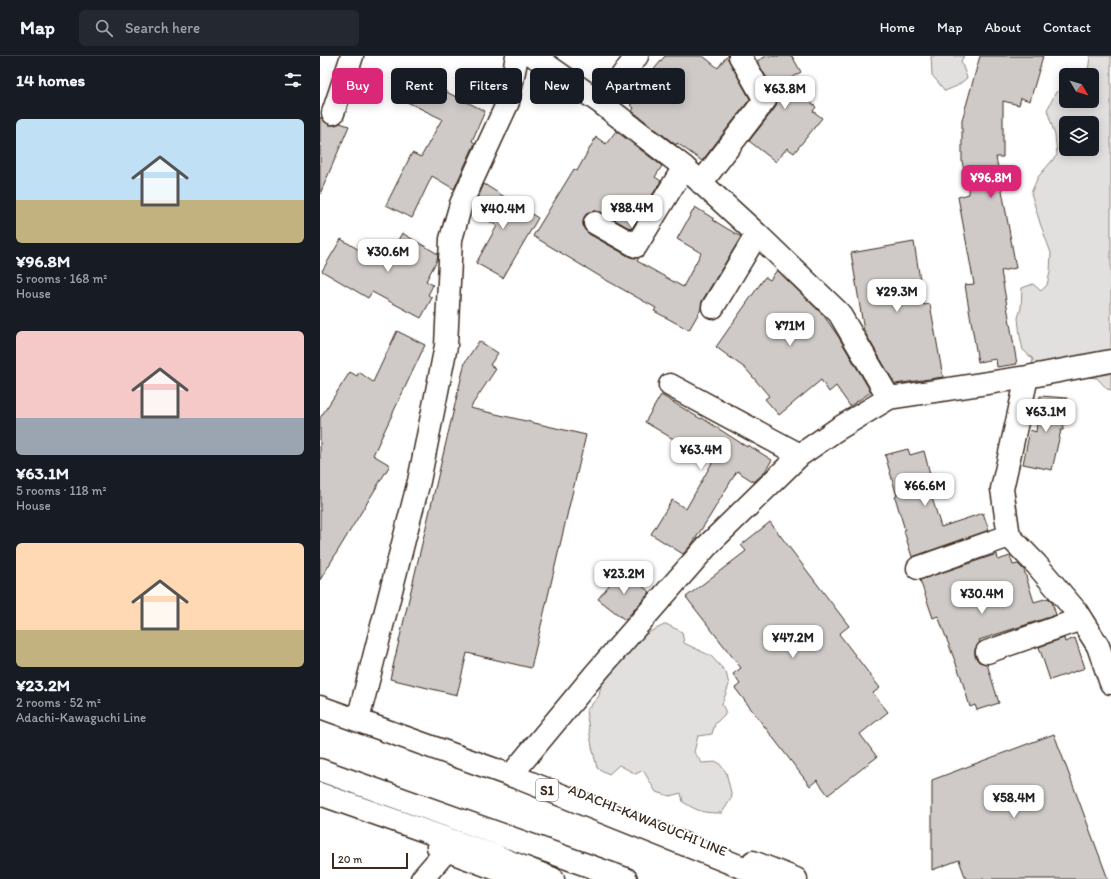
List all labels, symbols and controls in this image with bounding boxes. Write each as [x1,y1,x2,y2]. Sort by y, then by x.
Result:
search box [79,10,359,46]
text: Map [20,16,55,39]
icon: search [93,17,115,39]
text: Search here [125,19,200,37]
text: Home [880,19,915,36]
text: Map [937,19,963,36]
text: About [985,19,1021,36]
text: Contact [1043,19,1091,36]
chip: Buy [332,68,383,104]
chip: Rent [391,68,447,104]
chip: Filters [455,68,522,104]
chip: New [530,68,584,104]
chip: Apartment [592,68,685,104]
north arrow [1059,68,1099,108]
map controls [1059,68,1099,156]
icon: filters [282,69,304,91]
text: 14 homes [16,70,85,90]
pin: ¥63.8M [752,76,818,110]
text: ¥63.8M [764,81,806,96]
button: layers [1059,116,1099,156]
icon: home [124,145,196,217]
pin: ¥96.8M [958,165,1024,199]
text: ¥96.8M [970,170,1012,185]
pin: ¥88.4M [599,195,665,229]
pin: ¥40.4M [470,196,536,230]
text: ¥88.4M [611,200,653,215]
text: ¥40.4M [481,201,525,216]
pin: ¥30.6M [355,239,421,273]
text: ¥30.6M [367,244,409,259]
text: ¥96.8M [16,251,70,271]
text: 5 rooms · 168 m² [16,271,107,286]
pin: ¥29.3M [864,279,930,313]
text: ¥29.3M [876,284,918,299]
text: House [16,286,51,301]
pin: ¥71M [766,313,814,347]
text: ¥71M [775,318,805,333]
icon: home [124,357,196,429]
pin: ¥63.1M [1013,399,1079,433]
text: ¥63.1M [1026,404,1066,419]
pin: ¥63.4M [668,437,734,471]
text: ¥63.4M [680,442,722,457]
text: ¥63.1M [16,463,69,483]
pin: ¥66.6M [892,473,958,507]
text: ¥66.6M [904,478,946,493]
text: 5 rooms · 118 m² [16,483,107,498]
text: House [16,498,51,513]
pin: ¥23.2M [591,561,657,595]
text: ¥23.2M [603,566,645,581]
icon: home [124,569,196,641]
pin: ¥30.4M [949,581,1015,615]
text: ¥30.4M [960,586,1004,601]
pin: ¥47.2M [760,625,826,659]
text: ¥47.2M [772,630,814,645]
text: ¥23.2M [16,675,70,695]
text: 2 rooms · 52 m² [16,695,101,710]
text: Adachi-Kawaguchi Line [16,710,146,725]
road number: S1 [536,779,558,801]
street label: ADACHI-KAWAGUCHI LINE [566,781,730,860]
pin: ¥58.4M [981,785,1047,819]
text: ¥58.4M [993,790,1035,805]
scale bar [332,851,408,870]
text: 20 m [338,853,362,866]

